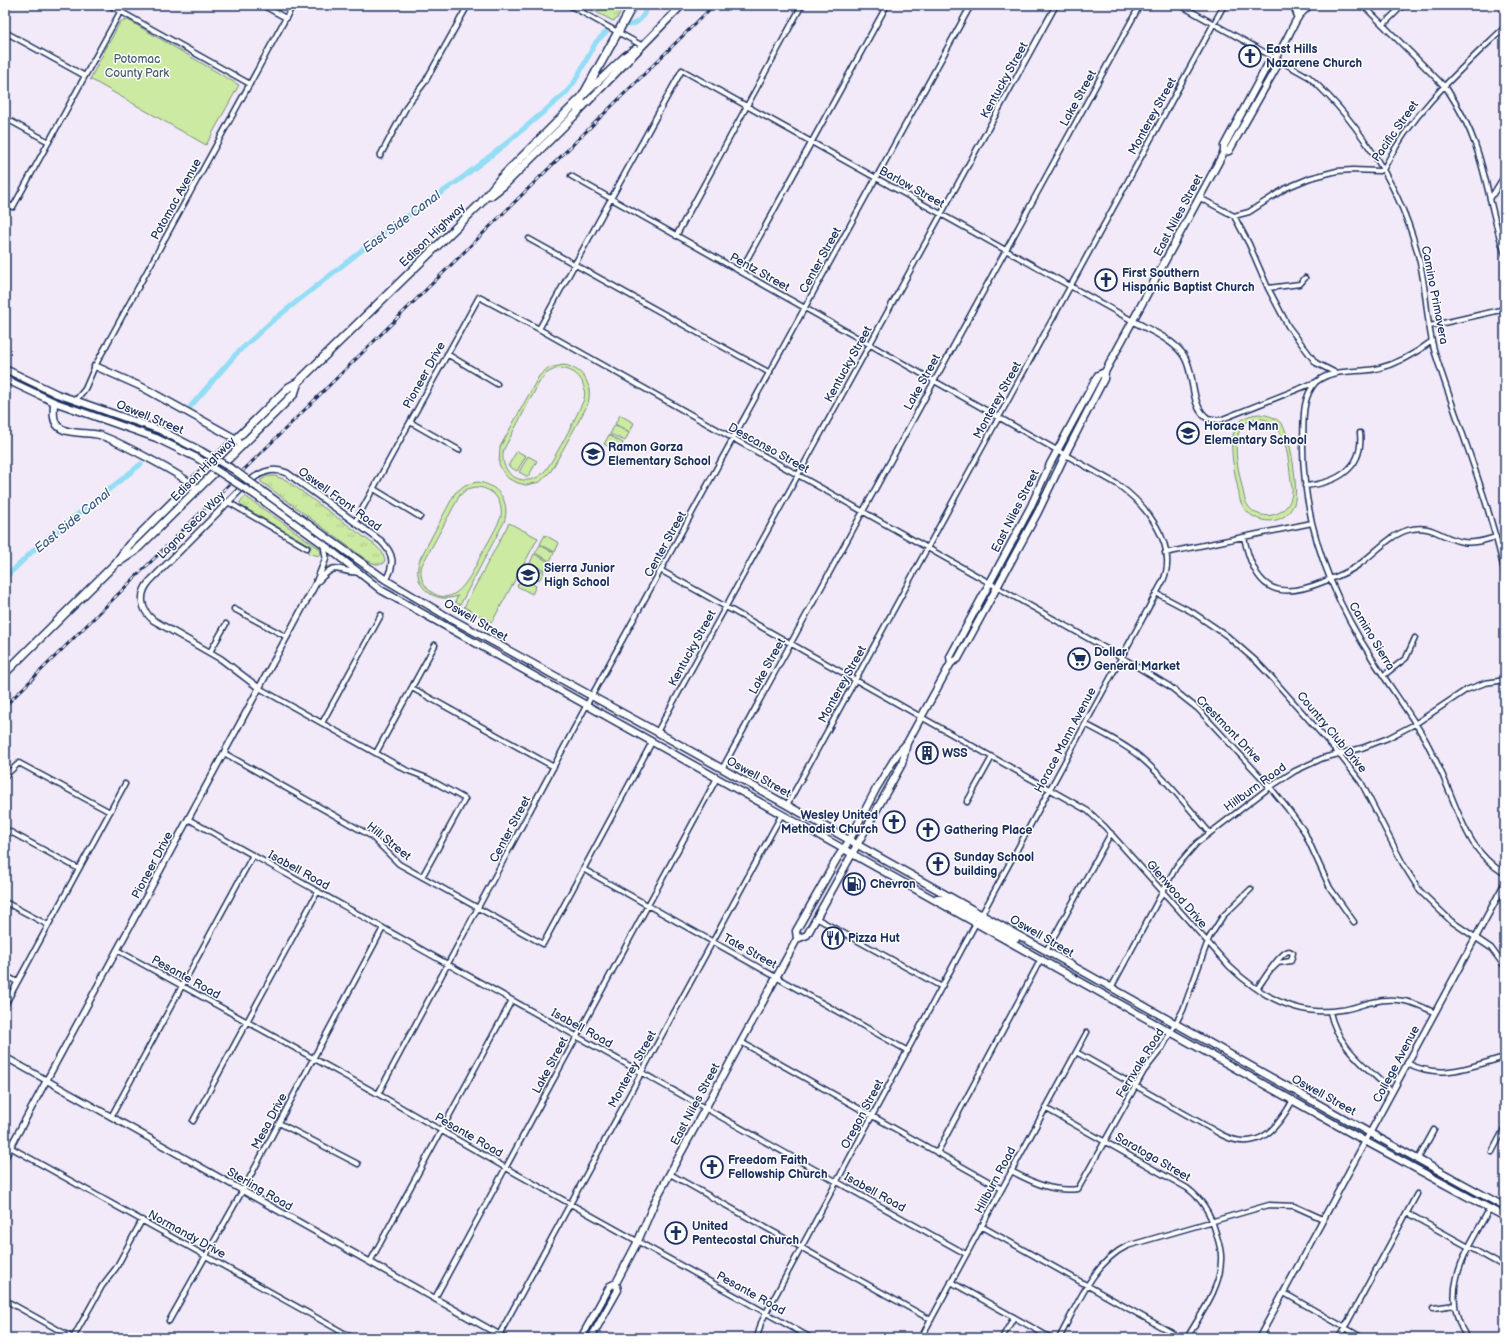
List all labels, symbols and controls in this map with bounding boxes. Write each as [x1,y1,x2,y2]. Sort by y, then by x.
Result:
street label: Kentucky Street [977,39,1032,121]
place label: East Hills Nazarene Church [1266,42,1362,71]
church icon: East Hills Nazarene Church [1237,43,1263,69]
park label: Potomac County Park [105,52,169,81]
street label: Lake Street [1057,67,1100,129]
street label: Monterey Street [1125,75,1180,158]
street label: Pacific Street [1369,98,1422,165]
street label: Potomac Avenue [148,156,205,242]
street label: Barlow Street [876,163,947,212]
street label: East Niles Street [1150,171,1207,259]
water label: East Side Canal [359,187,445,256]
street label: Edison Highway [396,200,469,270]
street label: Center Street [796,224,845,296]
street label: Camino Primavera [1418,245,1451,346]
street label: Pentz Street [727,250,793,295]
place label: First Southern Hispanic Baptist Church [1122,266,1255,295]
church icon: First Southern Hispanic Baptist Church [1093,267,1119,293]
street label: Kentucky Street [821,323,876,405]
street label: Pioneer Drive [400,339,449,411]
street label: Lake Street [901,351,944,413]
street label: Monterey Street [970,359,1025,442]
street label: Oswell Street [114,397,186,438]
place label: Horace Mann Elementary School [1204,419,1307,448]
street label: Descanso Street [726,420,812,477]
school or university icon: Horace Mann Elementary School [1175,420,1201,446]
street label: Edison Highway [168,433,239,505]
place label: Ramon Gorza Elementary School [608,440,711,469]
school or university icon: Ramon Gorza Elementary School [580,441,606,467]
street label: Oswell Front Road [295,464,384,535]
street label: East Niles Street [988,467,1043,555]
water label: East Side Canal [31,485,115,556]
street label: Lagna Seca Way [154,488,229,562]
street label: Center Street [641,508,690,580]
place label: Sierra Junior High School [544,561,615,590]
school or university icon: Sierra Junior High School [515,562,541,588]
street label: Oswell Street [441,596,511,645]
street label: Camino Sierra [1345,599,1398,673]
street label: Kentucky Street [665,607,720,689]
street label: Lake Street [746,635,789,697]
street label: Monterey Street [815,643,870,726]
place label: Dollar General Market [1094,645,1180,674]
supermarket icon: Dollar General Market [1066,646,1092,672]
street label: Horace Mann Avenue [1031,685,1100,796]
street label: Country Club Drive [1293,689,1370,776]
street label: Crestmont Drive [1193,692,1265,766]
building icon: WSS [914,740,940,766]
place label: WSS [942,746,968,761]
street label: Oswell Street [724,754,794,801]
street label: Hillburn Road [1221,760,1290,815]
street label: Center Street [487,793,534,865]
place label: Wesley United Methodist Church [781,808,878,837]
church icon: Wesley United Methodist Church [881,809,907,835]
church icon: Gathering Place [915,817,941,843]
street label: Hill Street [363,819,414,864]
place label: Gathering Place [944,823,1033,838]
street label: Pioneer Drive [128,829,176,901]
street label: Isabell Road [265,847,332,894]
place label: Sunday School building [954,850,1034,879]
church icon: Sunday School building [925,851,951,877]
street label: Glenwood Drive [1143,857,1210,931]
fuel station icon: Chevron [841,871,867,897]
place label: Chevron [870,877,916,892]
street label: Oswell Street [1007,912,1077,961]
restaurant icon: Pizza Hut [820,925,846,951]
street label: Tate Street [720,931,780,972]
place label: Pizza Hut [848,931,900,946]
street label: Pesante Road [149,952,223,1003]
street label: Isabell Road [548,1005,615,1052]
street label: College Avenue [1370,1023,1423,1105]
street label: Fernvale Road [1113,1026,1168,1101]
street label: Monterey Street [605,1028,660,1111]
street label: Lake Street [529,1034,572,1096]
street label: East Niles Street [667,1060,724,1148]
street label: Oswell Street [1289,1072,1359,1119]
street label: Oregon Street [838,1077,887,1152]
street label: Mesa Drive [248,1090,291,1152]
street label: Pesante Road [432,1110,506,1161]
street label: Saratoga Street [1112,1130,1193,1185]
street label: Hillburn Road [972,1144,1019,1216]
place label: Freedom Faith Fellowship Church [728,1153,827,1182]
church icon: Freedom Faith Fellowship Church [699,1154,725,1180]
street label: Sterling Road [224,1165,295,1214]
street label: Isabell Road [841,1169,908,1216]
street label: Normandy Drive [145,1207,228,1262]
place label: United Pentecostal Church [692,1219,799,1248]
church icon: United Pentecostal Church [663,1220,689,1246]
street label: Pesante Road [714,1268,788,1319]

